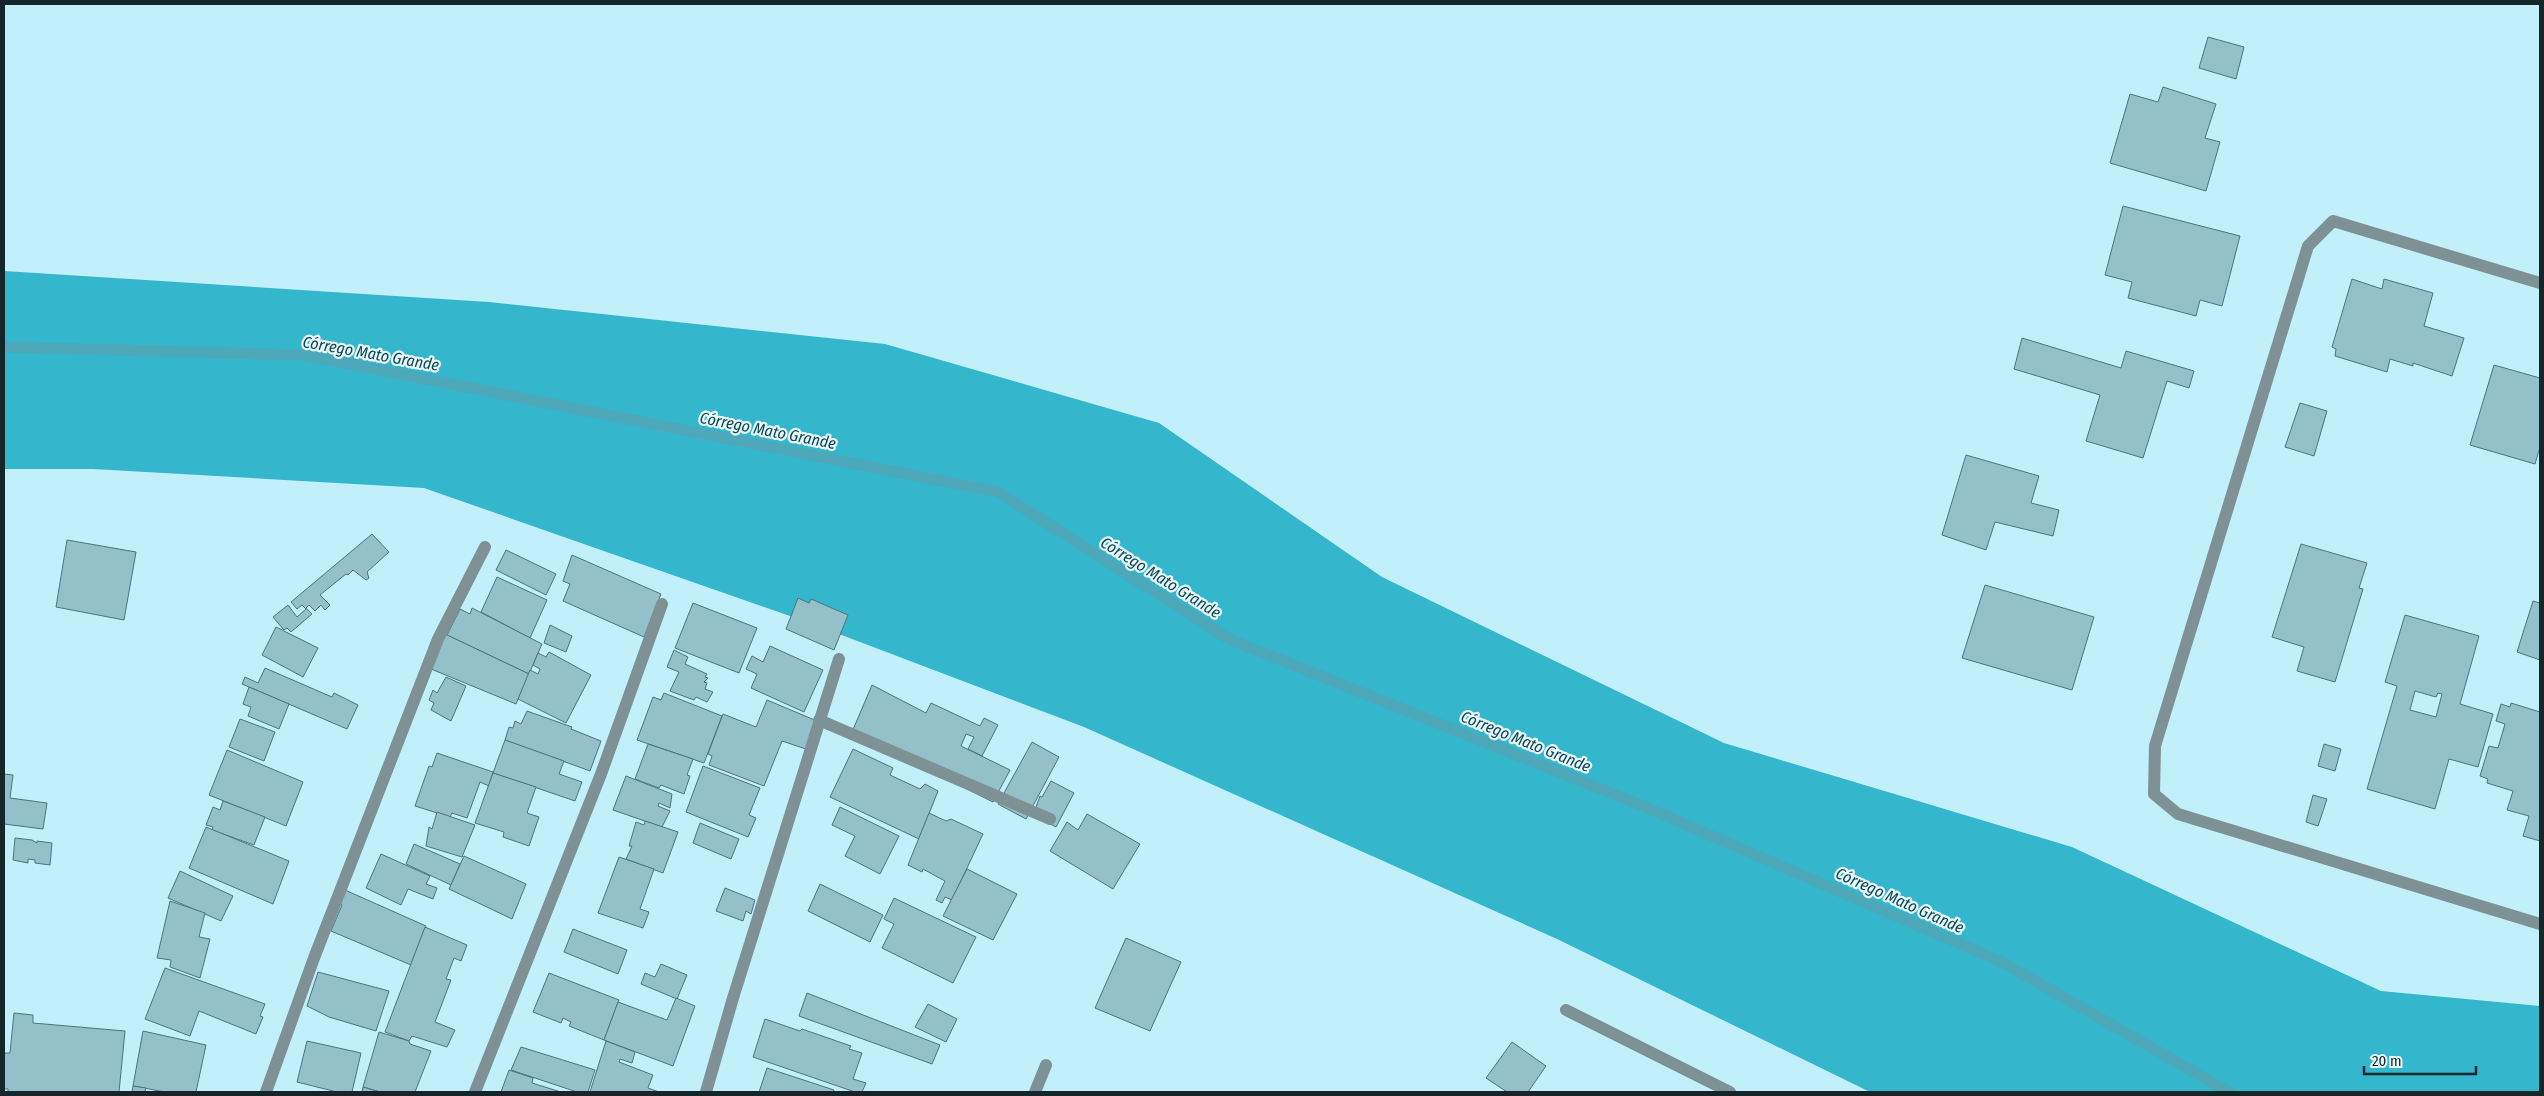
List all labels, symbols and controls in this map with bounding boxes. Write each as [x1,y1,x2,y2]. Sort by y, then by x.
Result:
water label: Córrego Mato Grande [301,332,441,375]
water label: Córrego Mato Grande [698,408,838,453]
water label: Córrego Mato Grande [1097,533,1225,622]
water label: Córrego Mato Grande [1458,707,1594,776]
water label: Córrego Mato Grande [1833,864,1967,937]
scale bar [2364,1044,2476,1076]
text: 20 m [2372,1052,2402,1070]

